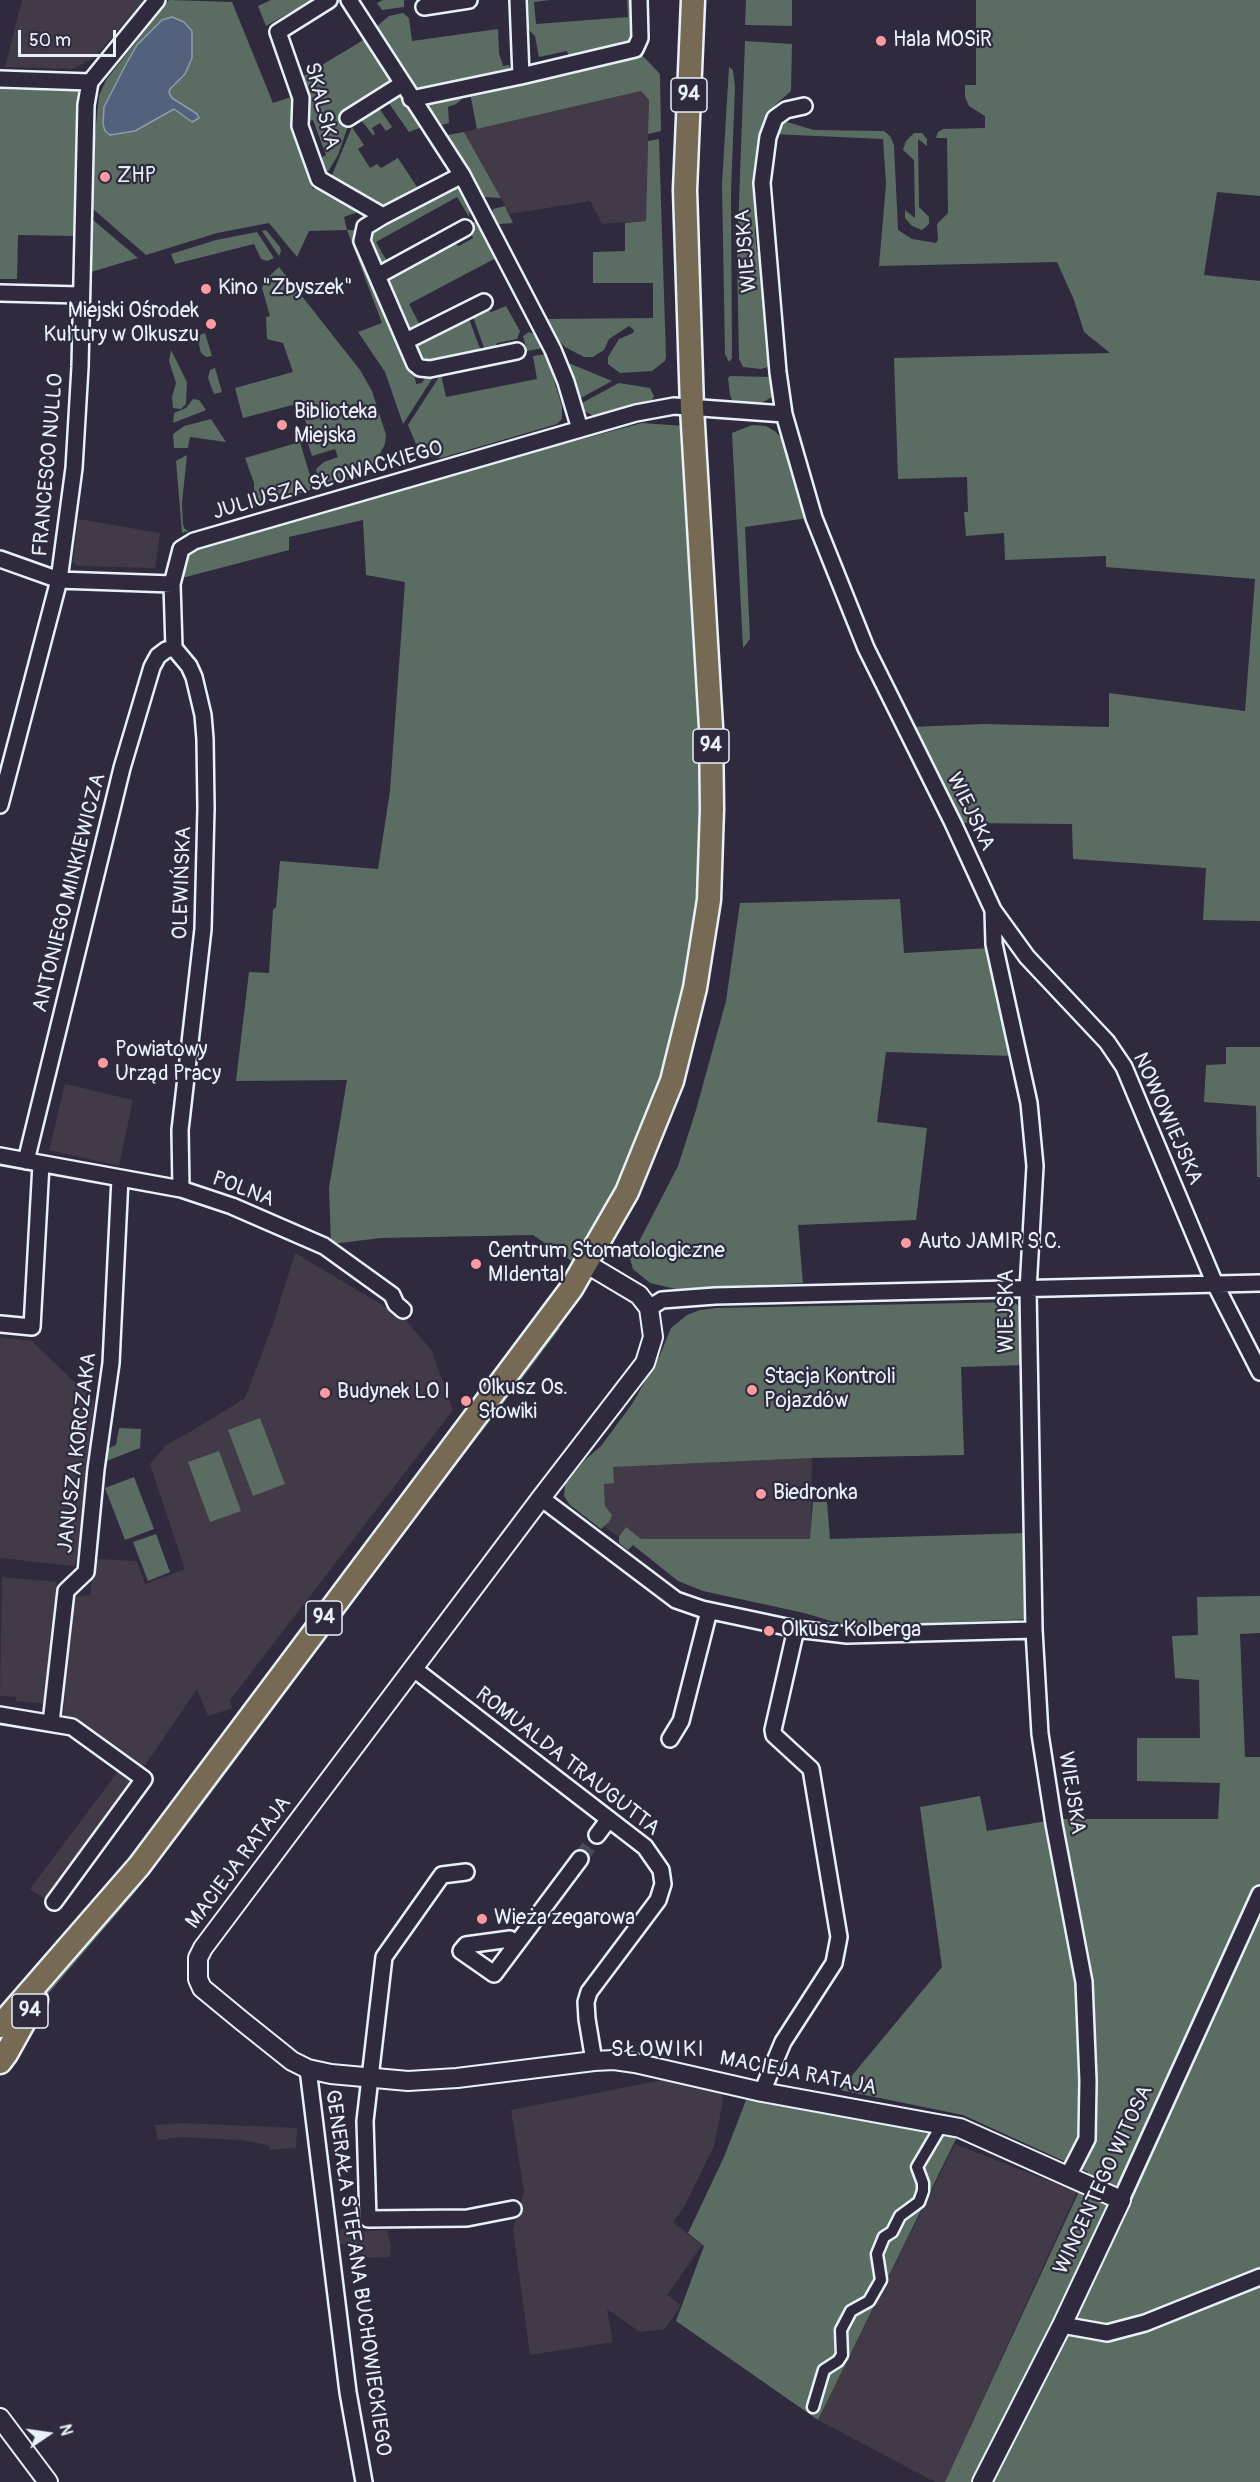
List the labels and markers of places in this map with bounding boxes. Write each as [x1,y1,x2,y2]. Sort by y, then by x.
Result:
place label: Hala MOSiR [893,28,992,54]
marker: Hala MOSiR [874,34,888,48]
place label: ZHP [117,164,156,190]
marker: ZHP [98,170,112,184]
place label: Kino "Zbyszek" [218,276,352,302]
marker: Kino "Zbyszek" [199,282,213,296]
place label: Miejski Ośrodek Kultury w Olkuszu [43,299,199,349]
marker: Miejski Ośrodek Kultury w Olkuszu [204,317,218,331]
place label: Biblioteka Miejska [294,400,377,450]
marker: Biblioteka Miejska [275,418,289,432]
place label: Powiatowy Urząd Pracy [115,1038,221,1088]
marker: Powiatowy Urząd Pracy [96,1056,110,1070]
place label: Auto JAMIR S.C. [918,1230,1061,1256]
marker: Auto JAMIR S.C. [899,1236,913,1250]
place label: Centrum Stomatologiczne MIdental [488,1239,725,1289]
marker: Centrum Stomatologiczne MIdental [469,1257,483,1271]
place label: Stacja Kontroli Pojazdów [764,1365,895,1415]
place label: Olkusz Os. Słowiki [478,1376,568,1426]
place label: Budynek LO I [337,1380,450,1406]
marker: Stacja Kontroli Pojazdów [745,1383,759,1397]
marker: Budynek LO I [318,1386,332,1400]
marker: Olkusz Os. Słowiki [459,1394,473,1408]
place label: Biedronka [773,1481,858,1507]
marker: Biedronka [754,1487,768,1501]
place label: Olkusz Kolberga [781,1618,921,1644]
marker: Olkusz Kolberga [762,1624,776,1638]
place label: Wieża zegarowa [494,1906,635,1932]
marker: Wieża zegarowa [475,1912,489,1926]

